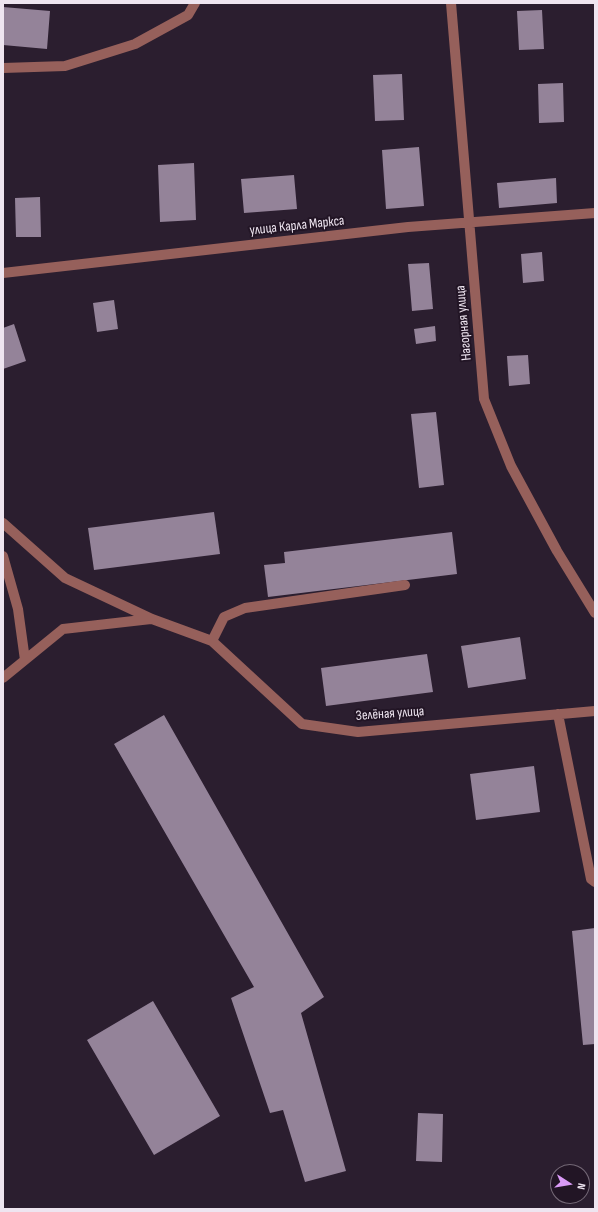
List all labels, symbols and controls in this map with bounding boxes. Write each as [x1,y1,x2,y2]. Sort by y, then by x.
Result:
street label: улица Карла Маркса [249,213,345,239]
street label: Нагорная улица [452,285,476,361]
street label: Зелёная улица [355,703,425,725]
north arrow [550,1164,590,1204]
text: N [574,1182,588,1191]

